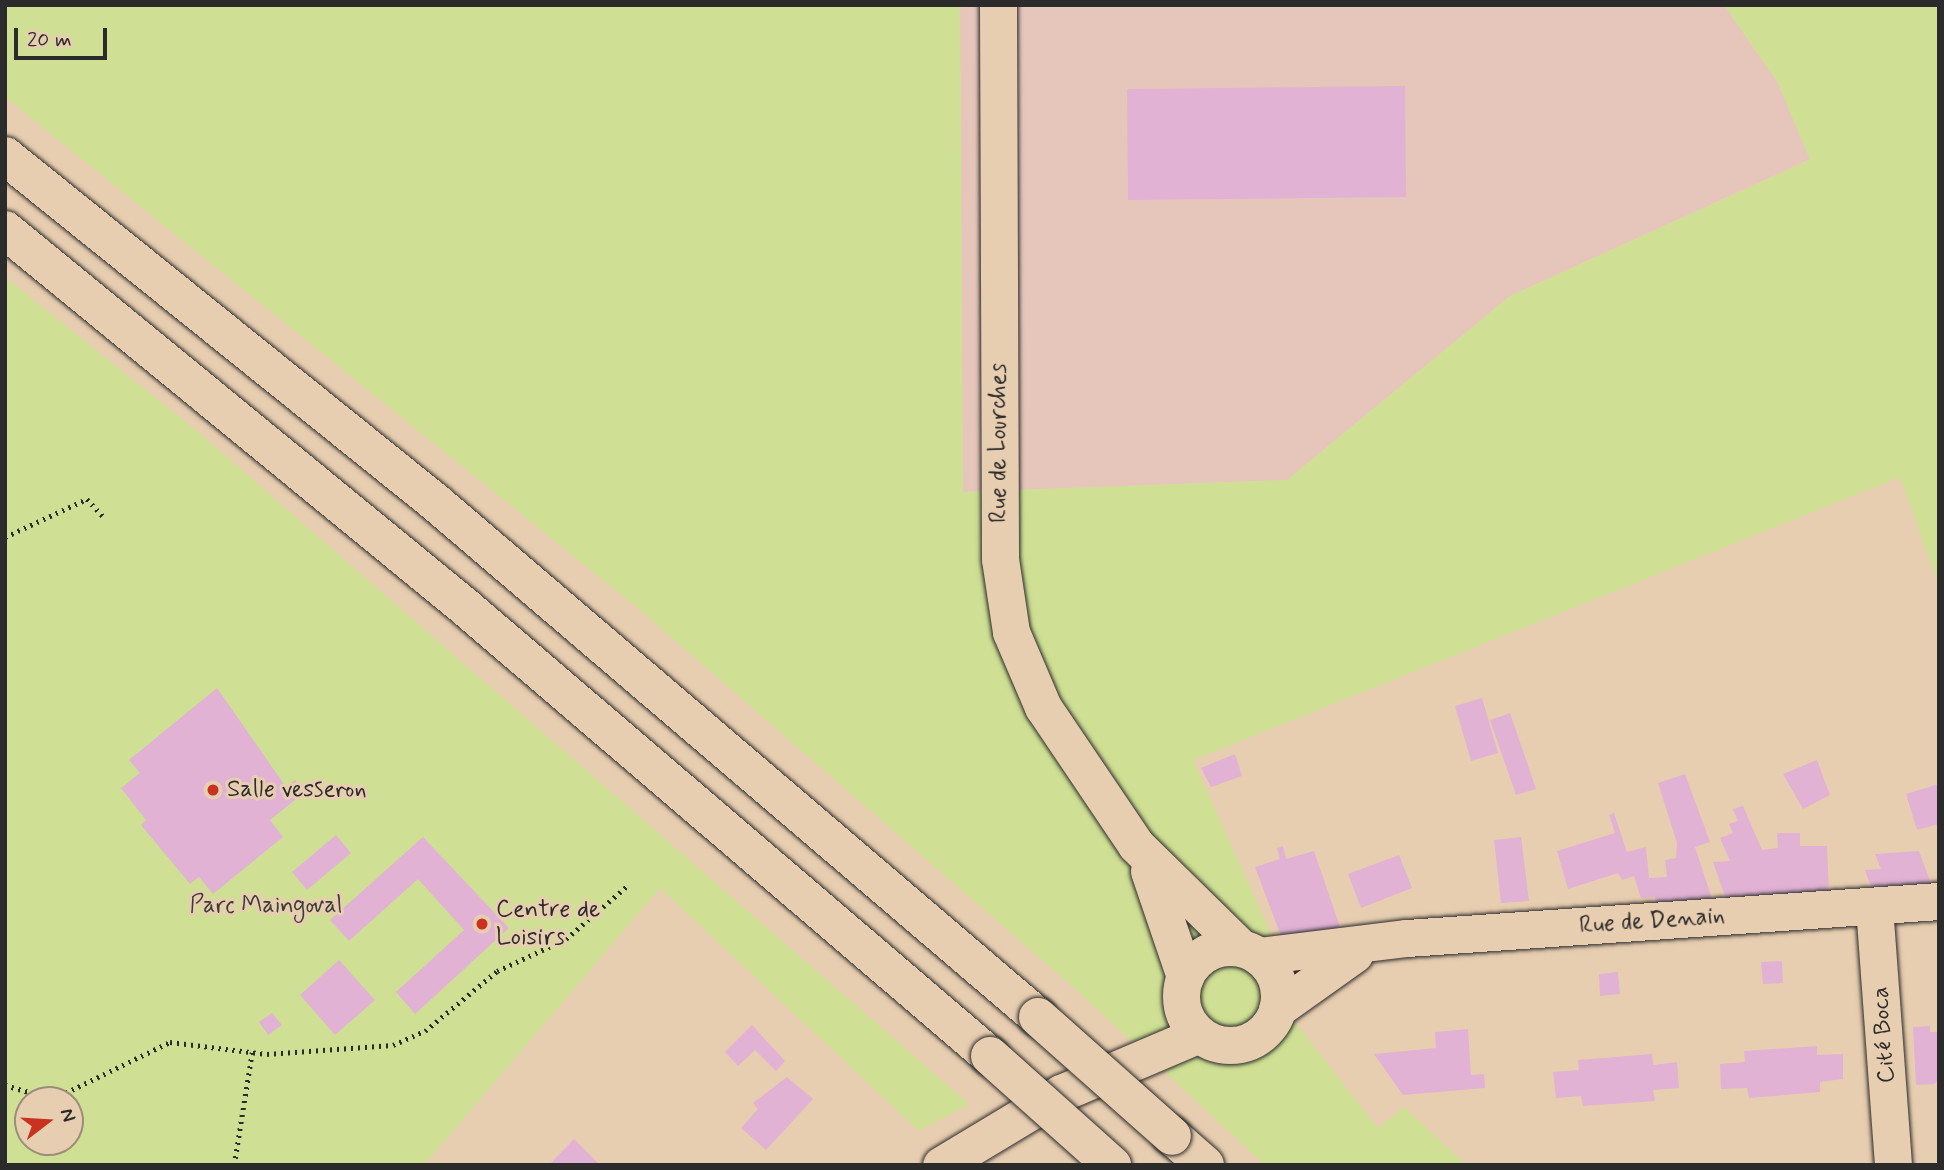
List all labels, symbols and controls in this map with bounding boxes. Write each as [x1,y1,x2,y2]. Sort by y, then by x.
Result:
scale bar [18,14,110,58]
text: 20 m [27,26,72,54]
street label: Rue de Lourches [985,362,1013,524]
place label: Salle vesseron [227,776,366,804]
marker: Salle vesseron [205,782,221,798]
park label: Parc Maingoval [190,892,342,920]
place label: Centre de Loisirs [496,896,600,952]
street label: Rue de Denain [1577,901,1727,941]
marker: Centre de Loisirs [474,916,490,932]
street label: Cité Boca [1866,986,1902,1084]
north arrow [14,1086,84,1156]
text: N [54,1106,81,1125]

